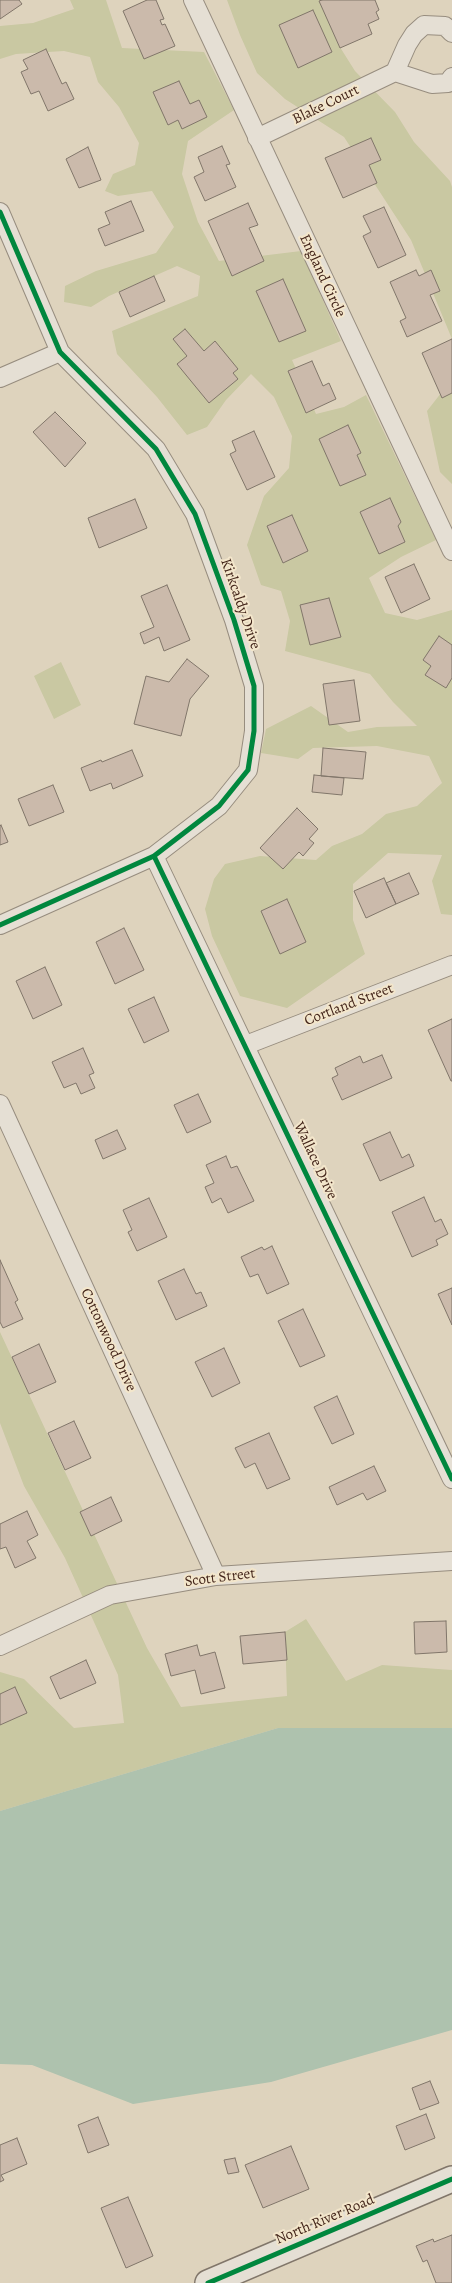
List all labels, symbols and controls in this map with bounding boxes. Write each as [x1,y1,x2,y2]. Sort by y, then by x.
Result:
street label: Blake Court [290,81,362,129]
street label: England Circle [295,232,349,320]
street label: Kirkcaldy Drive [216,556,264,652]
street label: Cortland Street [302,980,396,1030]
street label: Wallace Drive [289,1119,341,1203]
street label: Cottonwood Drive [76,1286,140,1394]
street label: Scott Street [184,1565,256,1591]
street label: North River Road [273,2191,377,2249]

